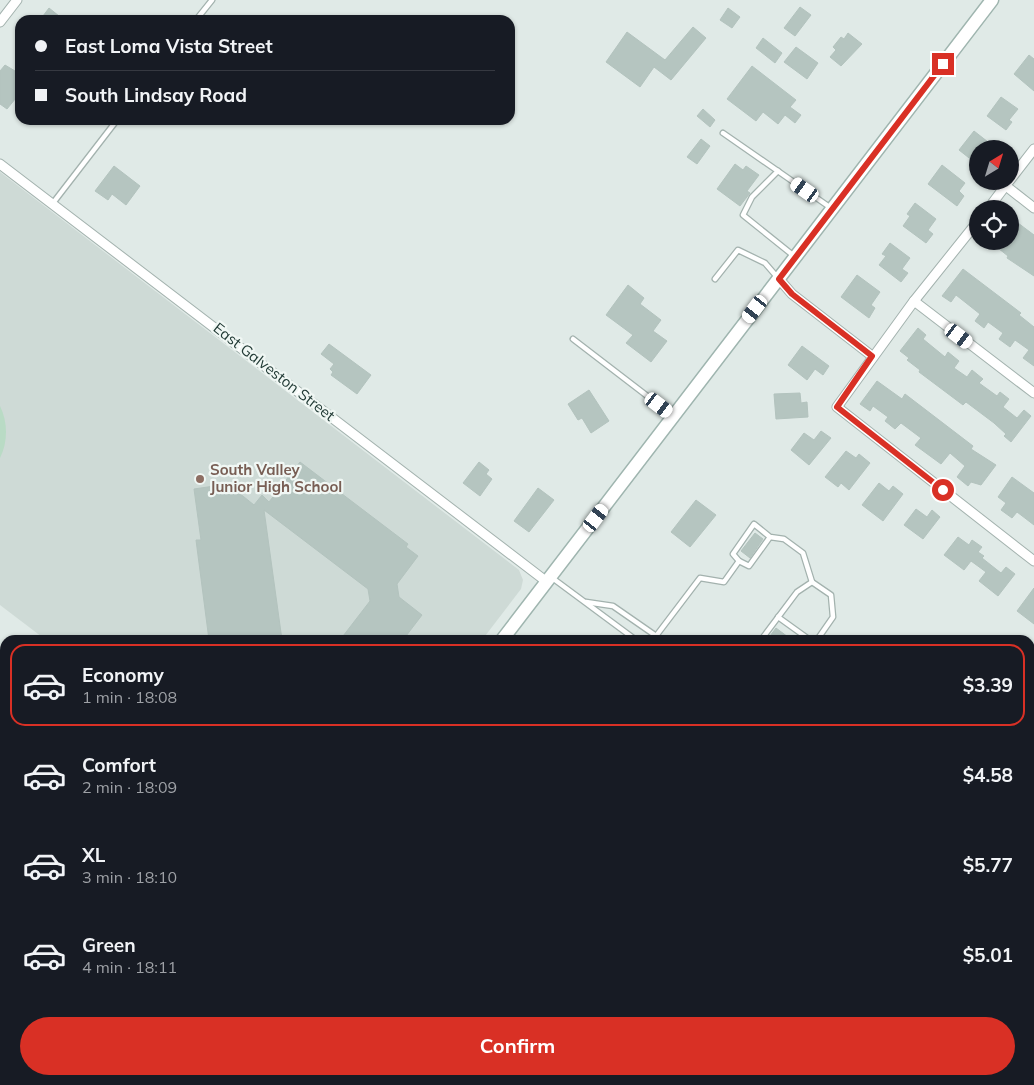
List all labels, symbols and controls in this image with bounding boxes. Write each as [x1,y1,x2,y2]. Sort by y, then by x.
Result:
text: East Loma Vista Street [65,34,273,58]
route end [932,53,954,75]
text: South Lindsay Road [65,83,247,107]
north arrow [969,140,1019,190]
map controls [969,140,1019,250]
car [788,175,821,205]
button: locate [969,200,1019,250]
car [739,293,770,325]
street label: East Galveston Street [210,318,339,425]
car [942,321,975,351]
car [642,390,675,420]
place label: South Valley Junior High School [210,460,342,496]
marker: South Valley Junior High School [194,473,206,485]
route start [932,479,954,501]
car [580,502,611,534]
icon: car [22,663,67,708]
text: Economy [82,663,164,687]
text: $3.39 [963,673,1013,697]
text: 1 min · 18:08 [82,687,177,707]
icon: car [22,753,67,798]
text: Comfort [82,753,156,777]
text: $4.58 [963,763,1013,787]
text: 2 min · 18:09 [82,777,177,797]
icon: car [22,843,67,888]
text: XL [82,843,105,867]
text: $5.77 [963,853,1013,877]
text: 3 min · 18:10 [82,867,177,887]
icon: car [22,933,67,978]
text: Green [82,933,136,957]
text: $5.01 [963,943,1013,967]
text: 4 min · 18:11 [82,957,177,977]
button: Confirm [20,1017,1015,1075]

